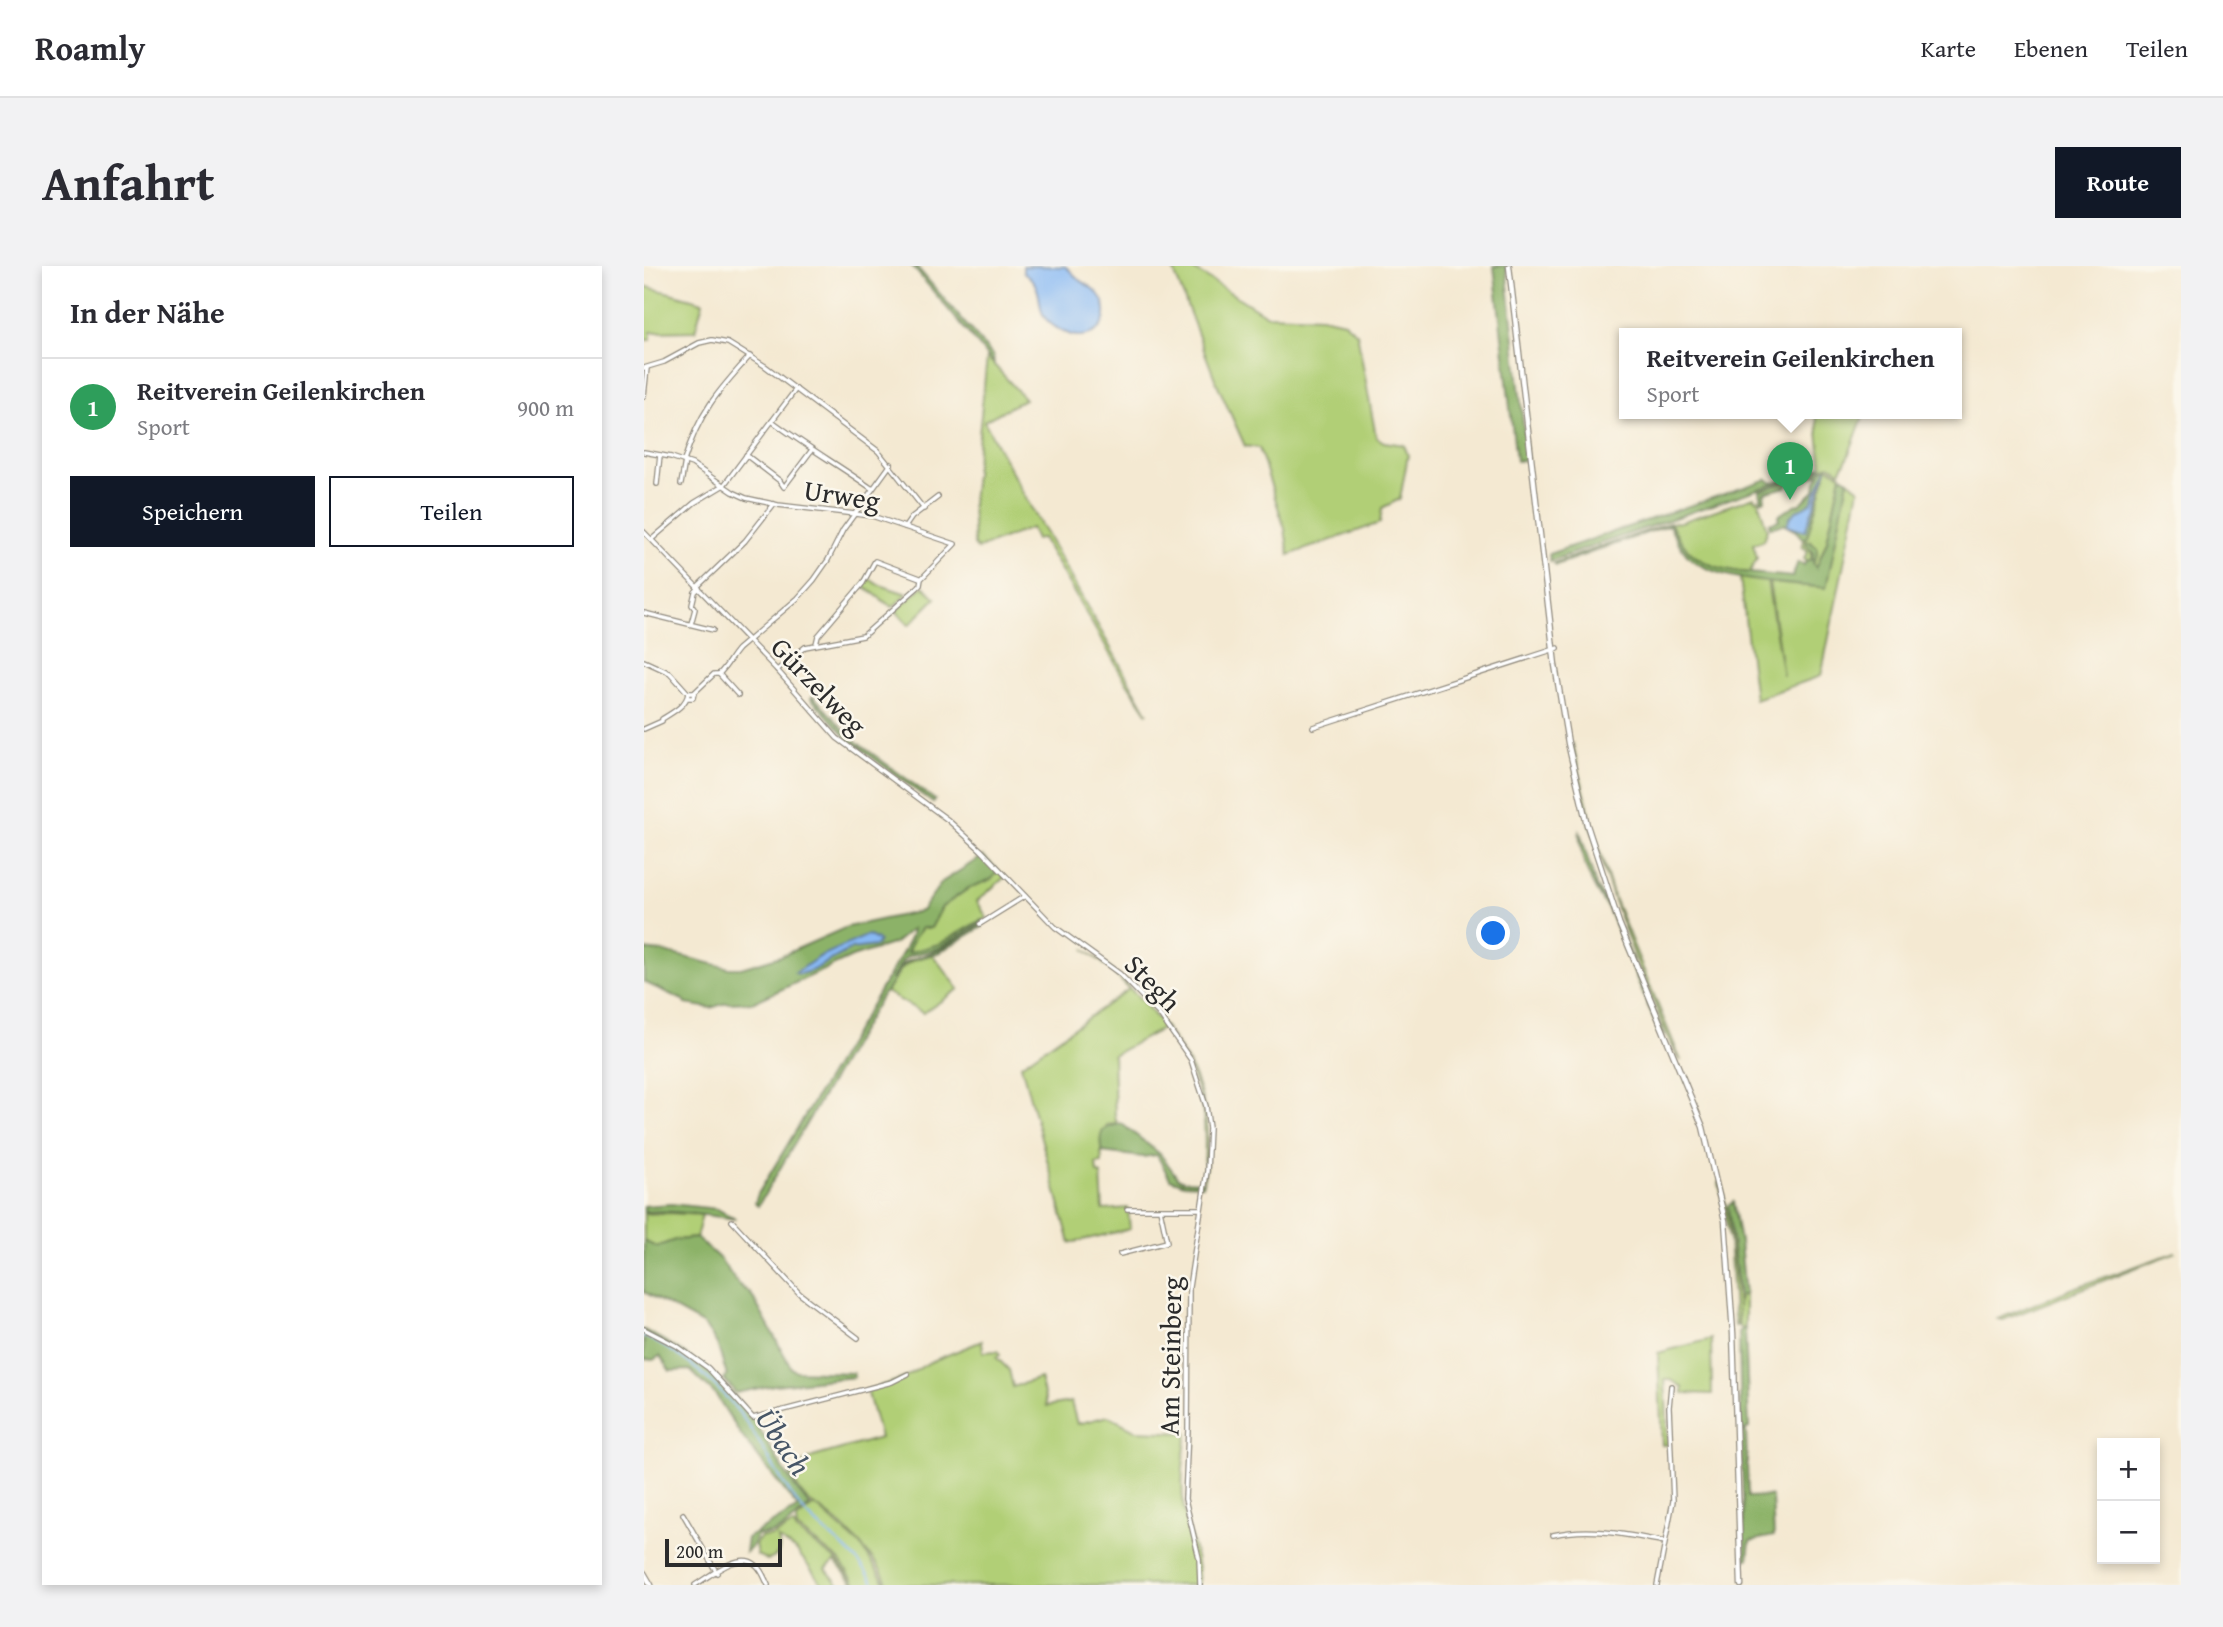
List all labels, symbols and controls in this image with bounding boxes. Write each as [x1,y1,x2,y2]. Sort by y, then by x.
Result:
text: Roamly [35,24,145,72]
text: Karte [1921,31,1976,66]
text: Ebenen [2014,31,2088,66]
text: Teilen [2126,31,2188,66]
text: Anfahrt [42,146,215,218]
button: Route [2055,147,2181,218]
text: In der Nähe [70,290,225,334]
popup [1619,328,1962,419]
text: Reitverein Geilenkirchen [1646,338,1935,377]
text: Reitverein Geilenkirchen [137,371,425,410]
text: Sport [1646,377,1699,410]
text: 1 [87,391,99,424]
text: 900 m [517,391,574,424]
text: Sport [137,410,190,443]
pin: 1 [1767,442,1813,500]
street label: Urweg [801,468,883,521]
button: Speichern [70,476,315,547]
button: Teilen [329,476,574,547]
street label: Gürzelweg [762,627,877,744]
your location [1476,916,1510,950]
street label: Stegh [1116,945,1191,1021]
street label: Am Steinberg [1148,1276,1191,1436]
water label: Übach [745,1399,823,1484]
map controls [2097,1438,2160,1564]
button: + [2097,1438,2160,1501]
button: − [2097,1501,2160,1564]
scale bar [665,1536,782,1568]
text: 200 m [676,1537,723,1565]

